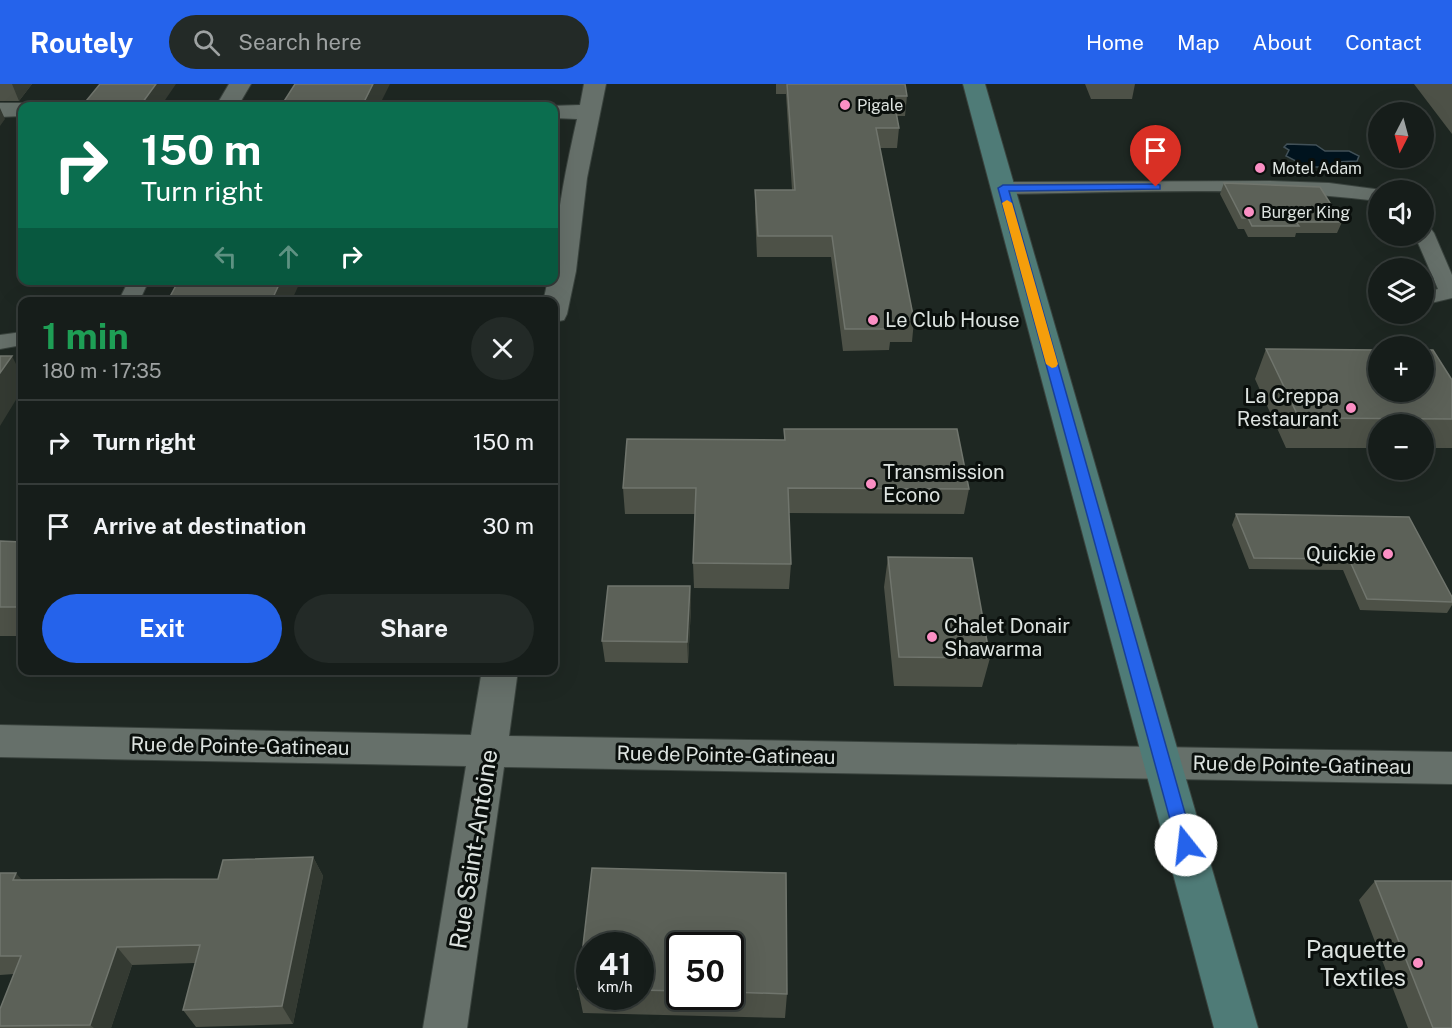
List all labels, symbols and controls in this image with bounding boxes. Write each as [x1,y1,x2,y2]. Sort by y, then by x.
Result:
search box [169,15,589,69]
text: Routely [30,26,133,59]
icon: search [190,26,223,59]
text: Search here [238,29,362,55]
text: Home [1086,30,1144,55]
text: Map [1177,30,1220,55]
text: About [1253,30,1312,55]
text: Contact [1345,30,1422,55]
place label: Pigale [857,96,903,115]
marker: Pigale [838,98,852,112]
north arrow [1368,102,1434,168]
map controls [1368,102,1434,480]
text: 150 m [141,125,261,174]
pin [1130,125,1181,187]
icon: right [42,126,120,204]
icon: arrive [1139,134,1172,167]
place label: Motel Adam [1272,159,1362,178]
marker: Motel Adam [1253,161,1267,175]
text: Turn right [141,175,264,207]
button: sound [1368,180,1434,246]
place label: Burger King [1261,203,1350,222]
marker: Burger King [1242,205,1256,219]
icon: left [209,240,242,273]
icon: ahead [272,240,305,273]
icon: right [335,240,368,273]
button: layers [1368,258,1434,324]
place label: Le Club House [885,308,1020,332]
marker: Le Club House [866,313,880,327]
text: 1 min [42,315,129,357]
button: close [471,317,534,380]
button: + [1368,336,1434,402]
text: 180 m · 17:35 [42,359,162,383]
place label: La Creppa Restaurant [1237,384,1339,431]
marker: La Creppa Restaurant [1344,401,1358,415]
button: − [1368,414,1434,480]
icon: right [42,426,75,459]
text: Turn right [93,429,196,455]
text: 150 m [473,429,534,455]
place label: Transmission Econo [883,460,1005,507]
marker: Transmission Econo [864,477,878,491]
icon: arrive [42,510,75,543]
text: Arrive at destination [93,513,306,539]
text: 30 m [482,513,534,539]
place label: Quickie [1306,542,1376,566]
marker: Quickie [1381,547,1395,561]
button: Exit [42,594,282,663]
button: Share [294,594,534,663]
place label: Chalet Donair Shawarma [944,614,1070,661]
marker: Chalet Donair Shawarma [925,630,939,644]
street label: Rue de Pointe-Gatineau [130,732,350,760]
street label: Rue de Pointe-Gatineau [616,741,836,769]
street label: Rue Saint-Antoine [443,747,503,951]
street label: Rue de Pointe-Gatineau [1192,751,1412,779]
position arrow [1154,813,1218,877]
speed limit sign: 50 [666,932,744,1010]
place label: Paquette Textiles [1306,935,1406,991]
text: 41 [599,946,631,982]
marker: Paquette Textiles [1411,956,1425,970]
text: km/h [597,978,633,995]

